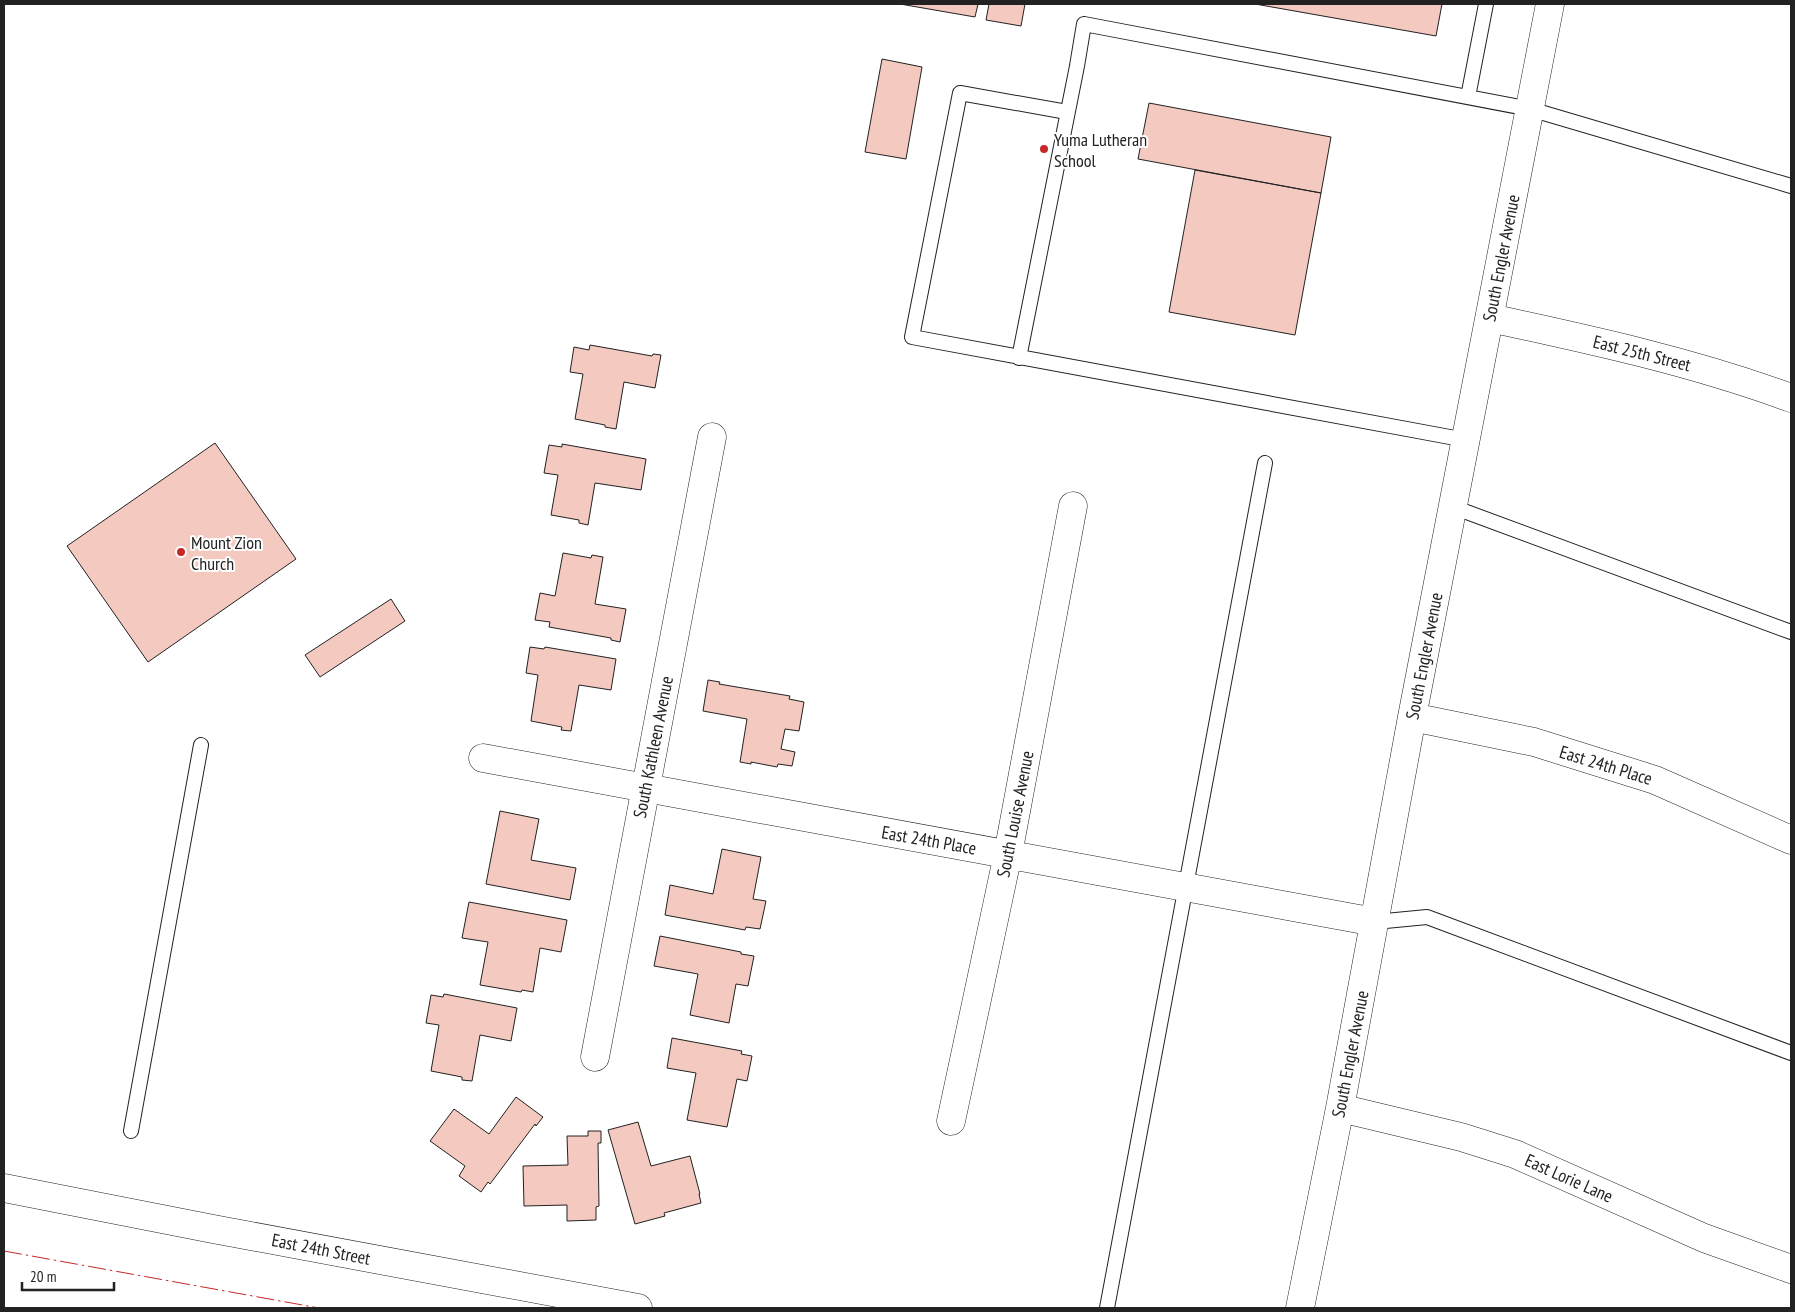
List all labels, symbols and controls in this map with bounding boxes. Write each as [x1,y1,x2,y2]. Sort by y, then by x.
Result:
place label: Yuma Lutheran School [1054,128,1147,172]
marker: Yuma Lutheran School [1038,143,1050,155]
street label: South Engler Avenue [1477,193,1525,323]
street label: East 25th Street [1591,330,1693,376]
place label: Mount Zion Church [191,531,262,575]
marker: Mount Zion Church [175,546,187,558]
street label: South Engler Avenue [1400,591,1448,721]
street label: South Kathleen Avenue [628,674,678,820]
street label: East 24th Place [1557,740,1655,790]
street label: South Louise Avenue [991,749,1039,879]
street label: East 24th Place [880,820,978,860]
street label: South Engler Avenue [1326,989,1374,1119]
street label: East Lorie Lane [1521,1148,1617,1208]
street label: East 24th Street [270,1228,372,1270]
scale bar [22,1260,115,1292]
text: 20 m [30,1267,56,1286]

